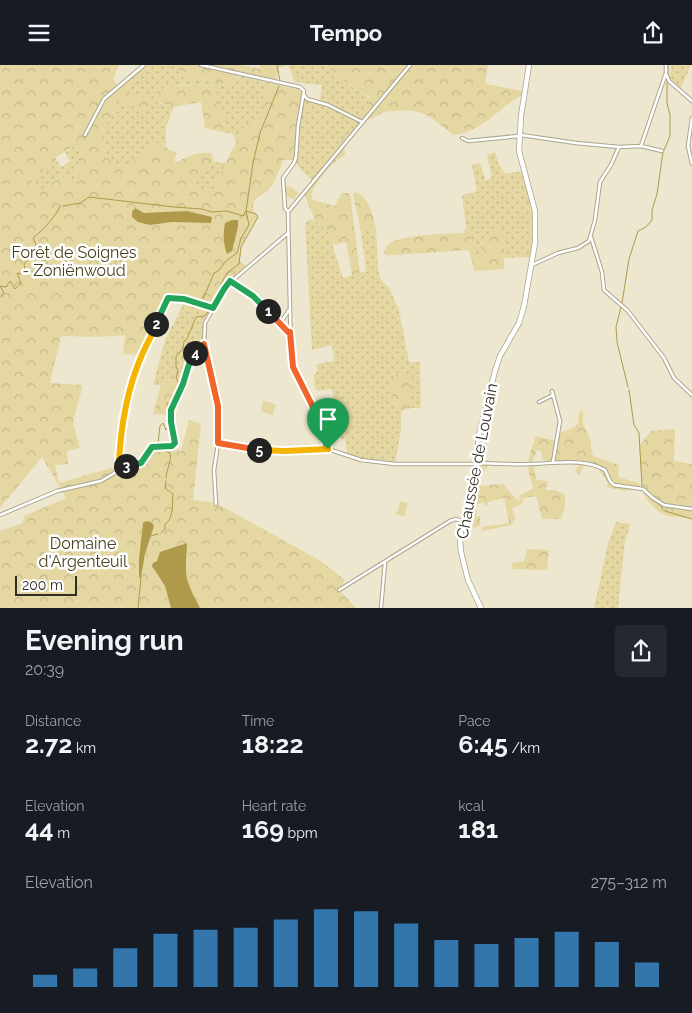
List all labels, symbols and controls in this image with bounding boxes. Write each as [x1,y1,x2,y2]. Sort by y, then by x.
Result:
icon: menu [25,19,53,47]
icon: share [639,19,667,47]
text: Tempo [310,20,382,46]
park label: Forêt de Soignes - Zoniënwoud [11,243,137,280]
pin: 1 [256,299,280,323]
text: 1 [265,303,272,319]
pin: 2 [144,311,168,337]
text: 2 [153,316,160,332]
pin: 4 [182,341,208,365]
text: 4 [192,345,200,361]
street label: Chaussée de Louvain [453,381,501,541]
pin [307,398,349,449]
icon: arrive [314,405,342,433]
pin: 5 [246,437,272,463]
text: 5 [256,442,263,458]
pin: 3 [114,453,138,479]
text: 3 [123,458,130,474]
park label: Domaine d'Argenteuil [39,534,128,571]
scale bar [15,573,78,596]
text: 200 m [22,577,63,593]
text: Evening run [25,624,184,657]
button: share [615,625,667,677]
text: 20:39 [25,660,64,679]
text: Distance [25,713,81,729]
text: Time [242,713,274,729]
text: Pace [458,713,490,729]
text: 2.72 [25,729,72,759]
text: 18:22 [242,729,303,759]
text: 6:45 [458,729,508,759]
text: km [72,740,96,756]
text: /km [508,740,540,756]
text: Elevation [25,798,84,814]
text: Heart rate [242,798,306,814]
text: kcal [458,798,485,814]
text: 44 [25,814,54,844]
text: 169 [242,814,284,844]
text: 181 [458,814,498,844]
text: m [54,825,70,841]
text: bpm [284,825,318,841]
text: Elevation [25,873,93,892]
text: 275–312 m [591,873,667,892]

